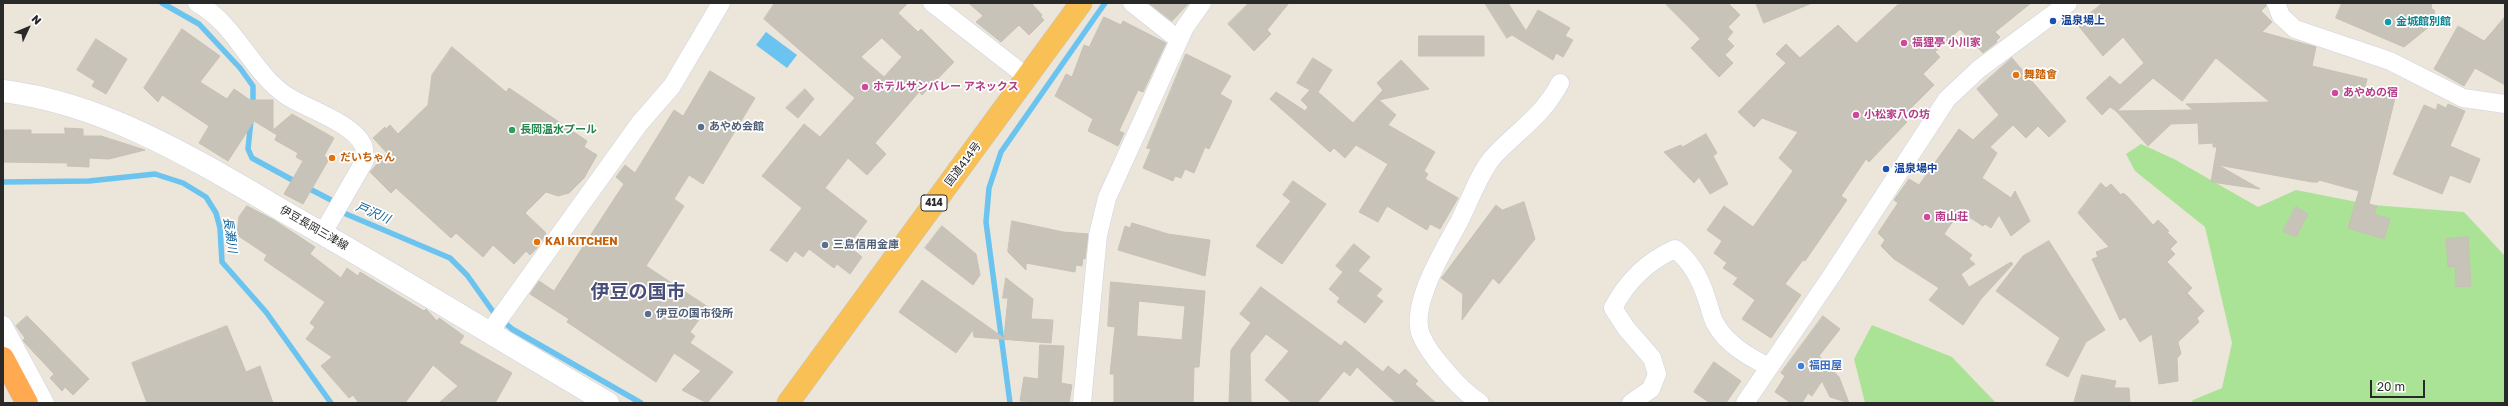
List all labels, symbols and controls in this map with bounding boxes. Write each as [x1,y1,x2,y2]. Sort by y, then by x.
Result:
north arrow [8,8,48,48]
text: N [29,12,45,27]
place label: 温泉場上 [2061,14,2105,28]
place label: 金城館別館 [2396,15,2451,29]
marker: 温泉場上 [2048,16,2058,26]
marker: 金城館別館 [2383,17,2393,27]
place label: 福狸亭 小川家 [1912,36,1981,50]
marker: 福狸亭 小川家 [1899,38,1909,48]
place label: 舞踏會 [2024,68,2057,82]
marker: 舞踏會 [2011,70,2021,80]
place label: ホテルサンバレー アネックス [873,80,1019,94]
marker: ホテルサンバレー アネックス [860,82,870,92]
place label: あやめの宿 [2343,86,2398,100]
marker: あやめの宿 [2330,88,2340,98]
place label: 小松家八の坊 [1864,108,1930,122]
marker: 小松家八の坊 [1851,110,1861,120]
place label: あやめ会館 [709,120,764,134]
marker: あやめ会館 [696,122,706,132]
place label: 長岡温水プール [520,123,597,137]
marker: 長岡温水プール [507,125,517,135]
street label: 国道414号 [942,139,984,189]
place label: だいちゃん [340,151,395,165]
marker: だいちゃん [327,153,337,163]
place label: 温泉場中 [1894,162,1938,176]
marker: 温泉場中 [1881,164,1891,174]
road number: 414 [921,195,947,211]
water label: 戸沢川 [354,199,392,227]
street label: 伊豆長岡三津線 [277,203,351,253]
place label: 南山荘 [1935,210,1968,224]
marker: 南山荘 [1922,212,1932,222]
water label: 長瀬川 [220,216,240,254]
place label: KAI KITCHEN [545,235,618,249]
marker: KAI KITCHEN [532,237,542,247]
place label: 三島信用金庫 [833,238,899,252]
marker: 三島信用金庫 [820,240,830,250]
district label: 伊豆の国市 [591,281,685,303]
place label: 伊豆の国市役所 [656,307,733,321]
marker: 伊豆の国市役所 [643,309,653,319]
place label: 福田屋 [1809,359,1842,373]
marker: 福田屋 [1796,361,1806,371]
scale bar [2372,372,2427,398]
text: 20 m [2377,379,2405,394]

